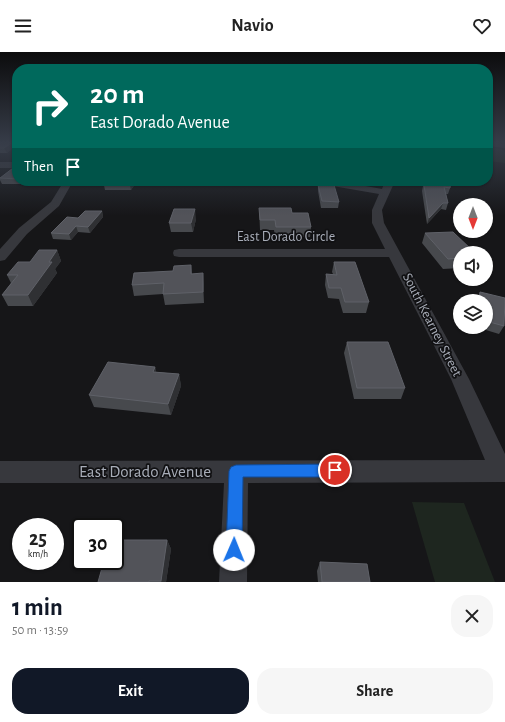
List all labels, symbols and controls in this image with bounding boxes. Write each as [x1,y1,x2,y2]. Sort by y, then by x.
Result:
icon: menu [12,15,34,37]
icon: heart [471,15,493,37]
text: Navio [231,17,274,35]
icon: right [24,80,76,132]
text: 20 m [90,81,145,109]
text: East Dorado Avenue [90,114,230,132]
icon: arrive [62,156,84,178]
text: Then [24,159,54,174]
north arrow [453,198,493,238]
map controls [453,198,493,334]
street label: East Dorado Circle [237,230,335,244]
button: sound [453,246,493,286]
street label: South Kearney Street [400,271,464,379]
button: layers [453,294,493,334]
pin [318,453,352,487]
icon: arrive [324,459,346,481]
street label: East Dorado Avenue [79,463,211,480]
speed limit sign: 30 [72,518,124,570]
text: 25 [29,529,47,549]
position arrow [213,529,255,571]
text: km/h [28,549,48,559]
button: close [451,595,493,637]
text: 1 min [12,596,63,620]
text: 50 m · 13:59 [12,624,68,637]
button: Exit [12,668,249,714]
button: Share [257,668,493,714]

